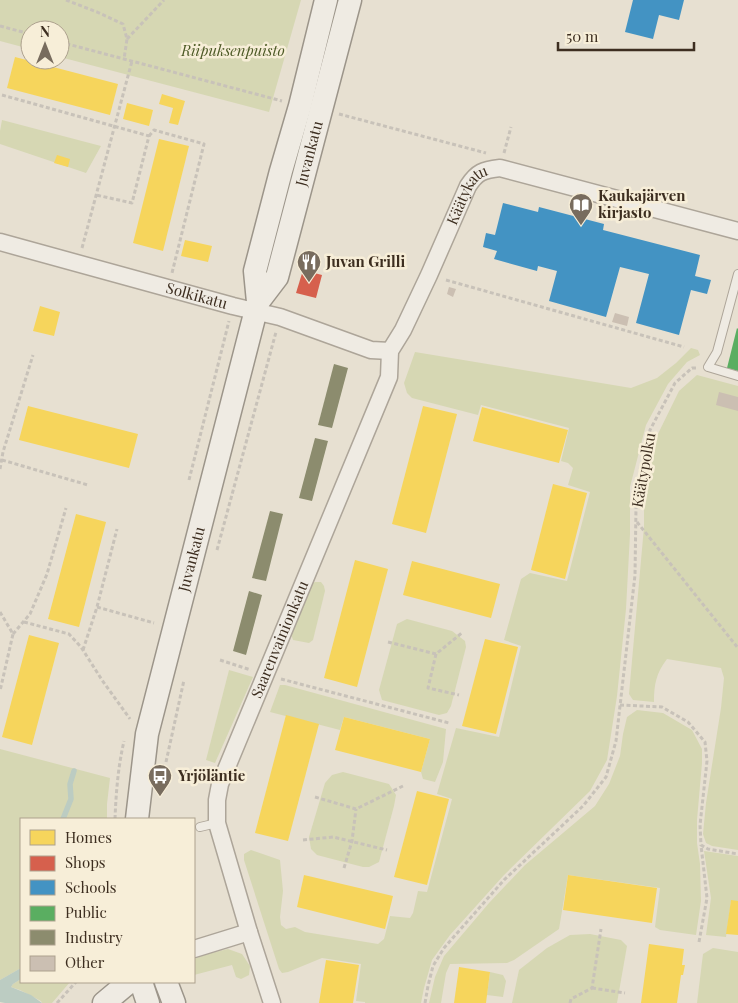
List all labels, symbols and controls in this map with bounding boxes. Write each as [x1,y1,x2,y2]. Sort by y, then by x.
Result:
north arrow [20,20,70,70]
scale bar [558,20,694,52]
text: N [40,22,50,41]
text: 50 m [566,26,599,46]
park label: Riipuksenpuisto [180,40,285,60]
street label: Juvankatu [290,118,327,189]
street label: Käätykatu [441,160,491,228]
place label: Kaukajärven kirjasto [598,185,686,222]
library icon: Kaukajärven kirjasto [568,192,594,226]
restaurant icon: Juvan Grilli [296,249,322,283]
place label: Juvan Grilli [325,251,405,271]
street label: Solkikatu [164,277,230,313]
street label: Käätypolku [627,431,659,509]
street label: Juvankatu [173,524,209,595]
street label: Saarenvainionkatu [246,577,312,701]
bus stop icon: Yrjöläntie [147,763,173,797]
place label: Yrjöläntie [177,765,246,785]
legend [20,818,195,983]
text: Homes [65,827,112,847]
text: Shops [65,852,106,872]
text: Schools [65,877,117,897]
text: Public [65,902,107,922]
text: Industry [65,927,123,947]
text: Other [65,952,105,972]

